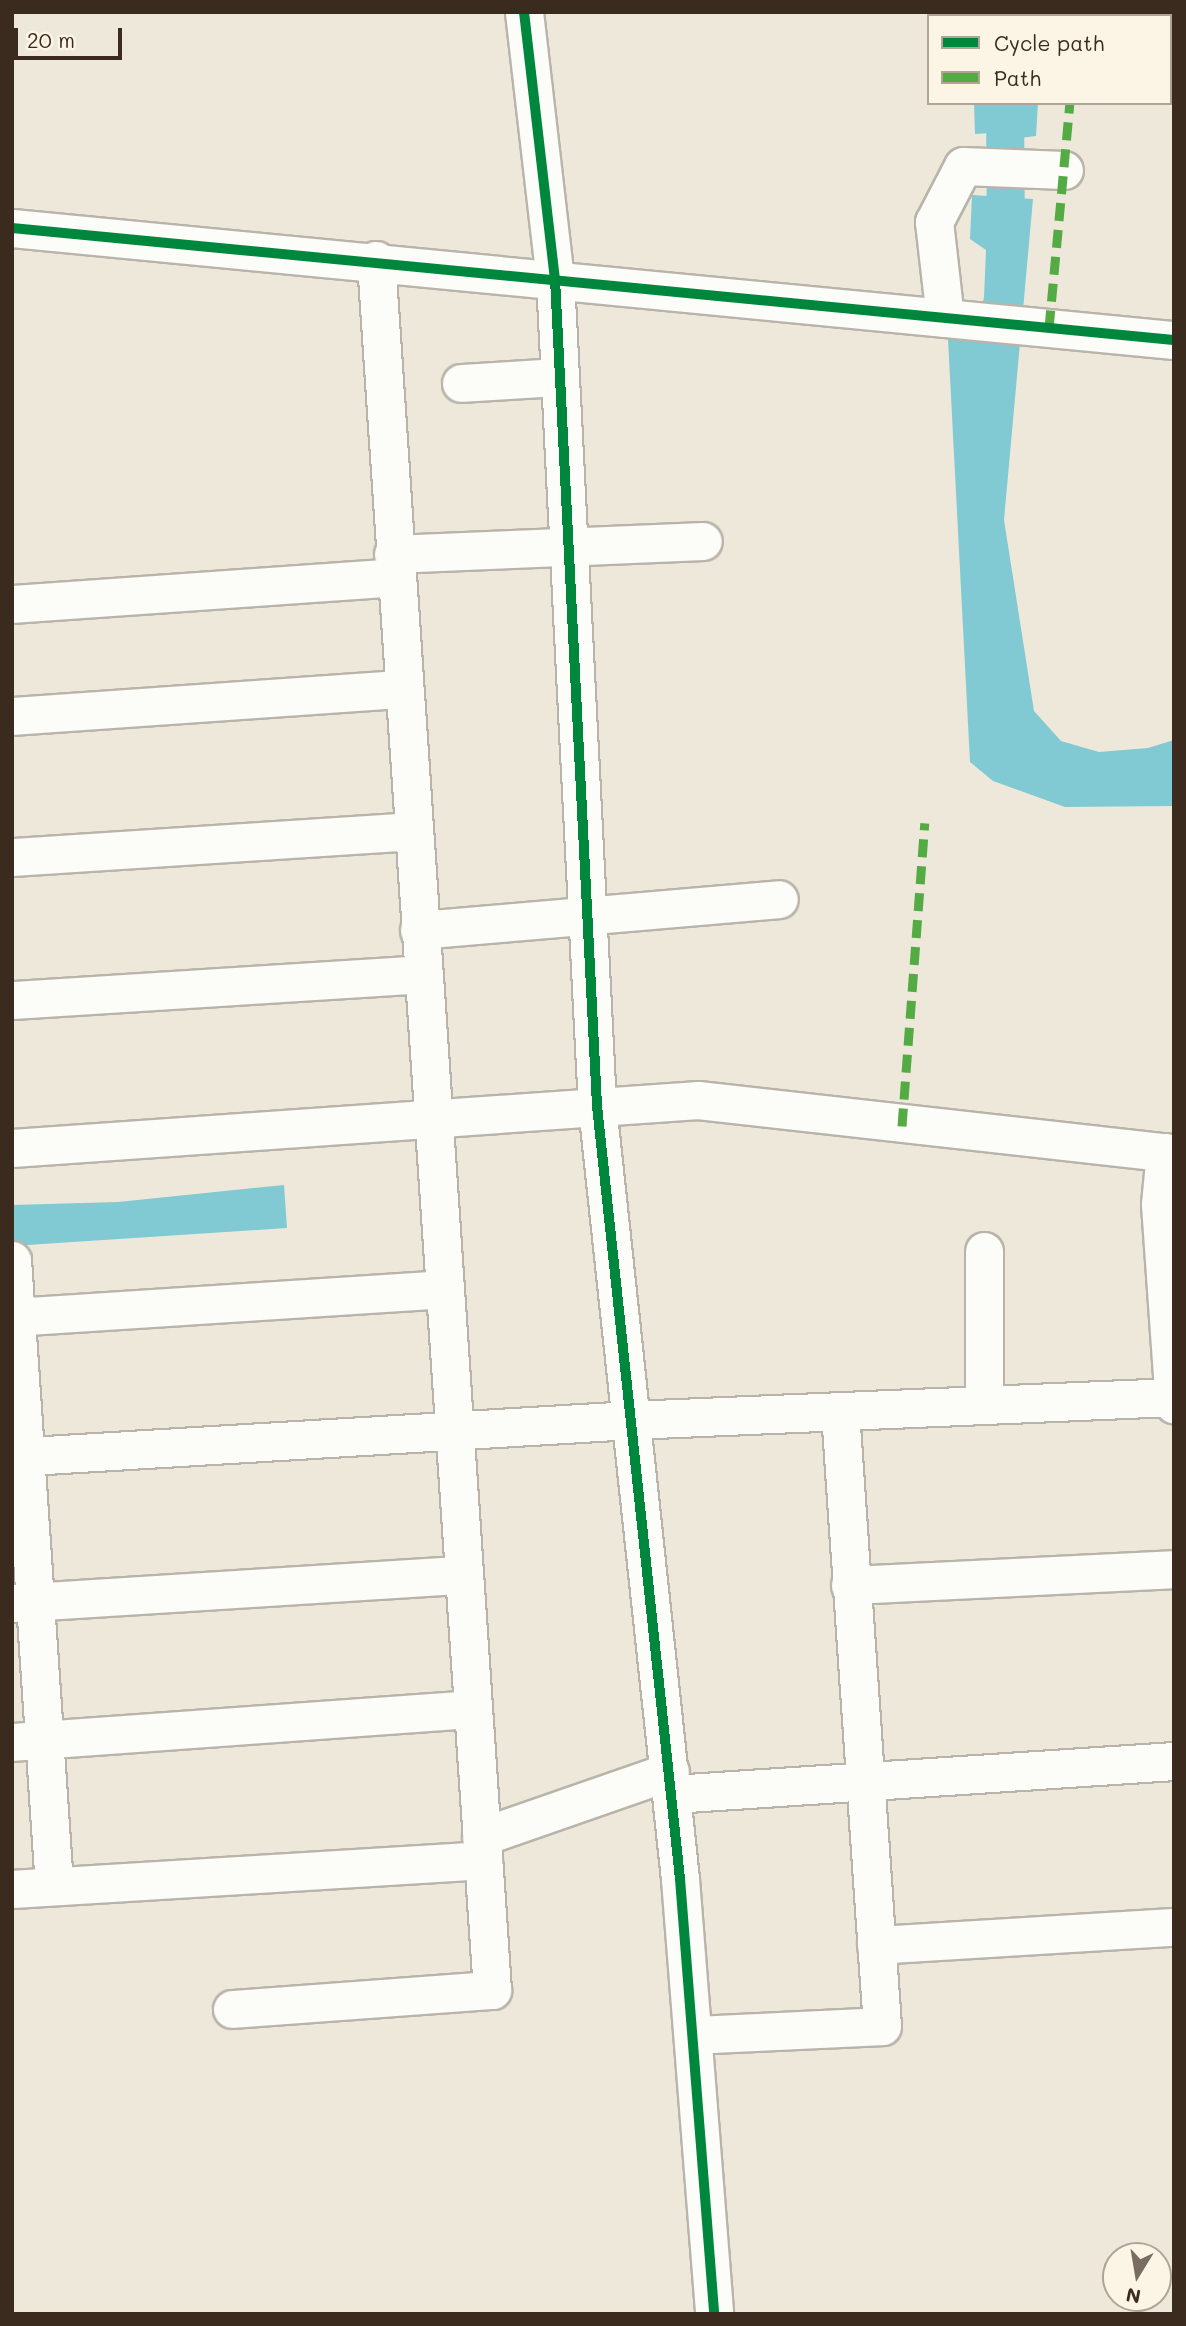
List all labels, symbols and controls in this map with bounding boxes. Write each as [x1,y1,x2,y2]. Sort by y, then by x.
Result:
scale bar [18,14,126,58]
legend [927,14,1172,105]
text: 20 m [27,26,75,53]
text: Cycle path [994,29,1104,56]
text: Path [994,64,1041,91]
north arrow [1102,2242,1172,2312]
text: N [1124,2282,1143,2310]

